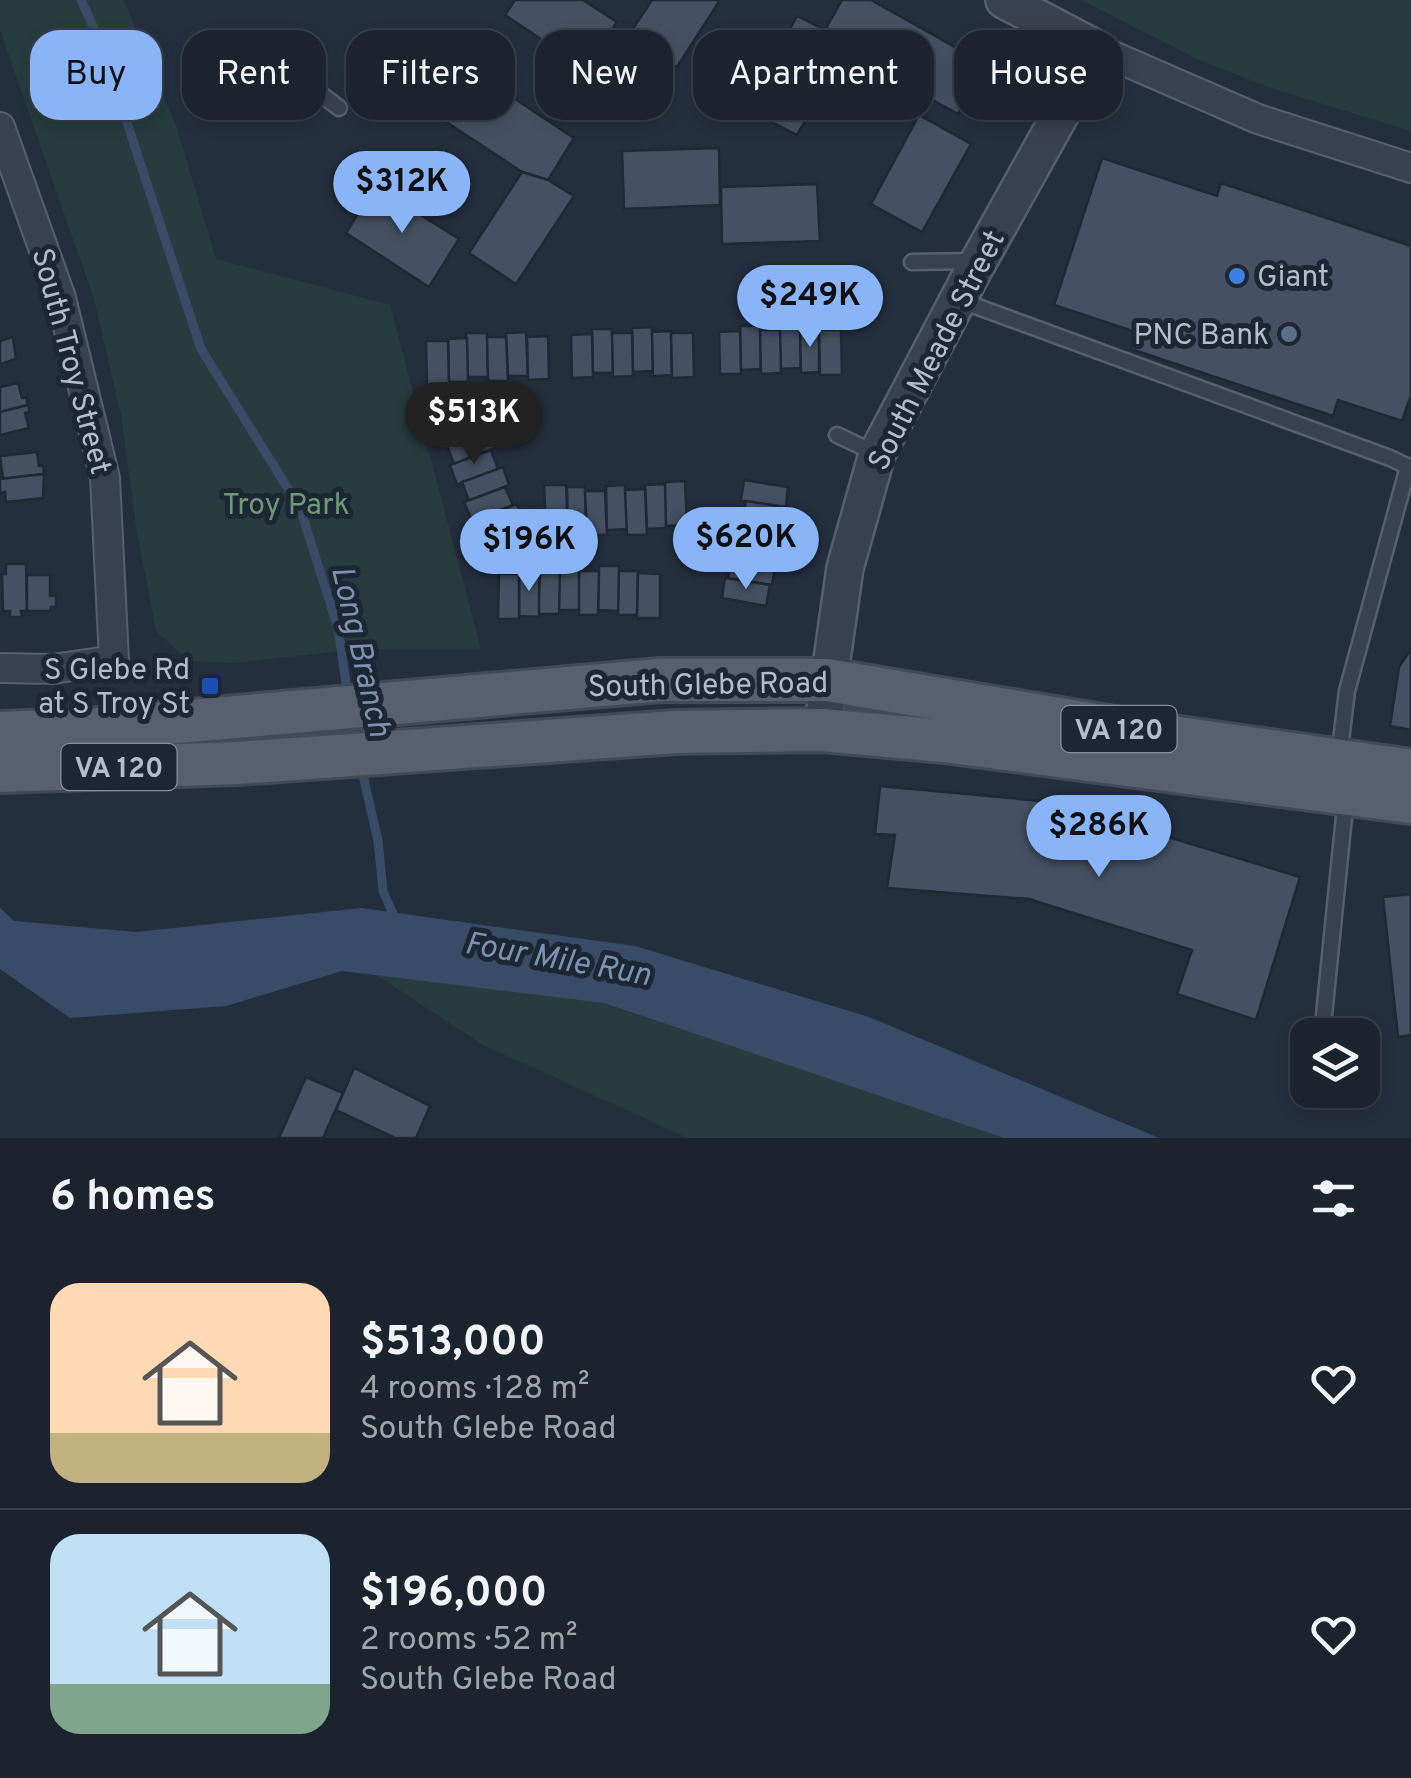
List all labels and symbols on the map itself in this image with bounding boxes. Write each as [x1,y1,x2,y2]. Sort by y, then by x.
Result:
pin: $312K [332,151,472,236]
street label: South Meade Street [862,225,1015,478]
street label: South Troy Street [22,245,118,479]
place label: Giant [1257,260,1329,297]
pin: $249K [740,265,880,350]
marker: Giant [1226,265,1248,287]
place label: PNC Bank [1133,318,1269,355]
marker: PNC Bank [1278,323,1300,345]
pin: $513K [404,382,544,467]
park label: Troy Park [222,488,350,525]
pin: $620K [676,507,816,592]
pin: $196K [459,509,599,594]
water label: Long Branch [320,562,398,742]
place label: S Glebe Rd at S Troy St [38,653,190,724]
street label: South Glebe Road [588,666,829,707]
marker: S Glebe Rd at S Troy St [199,675,221,697]
road number: VA 120 [1062,706,1176,752]
road number: VA 120 [62,744,176,790]
pin: $286K [1029,795,1169,880]
water label: Four Mile Run [461,925,654,997]

